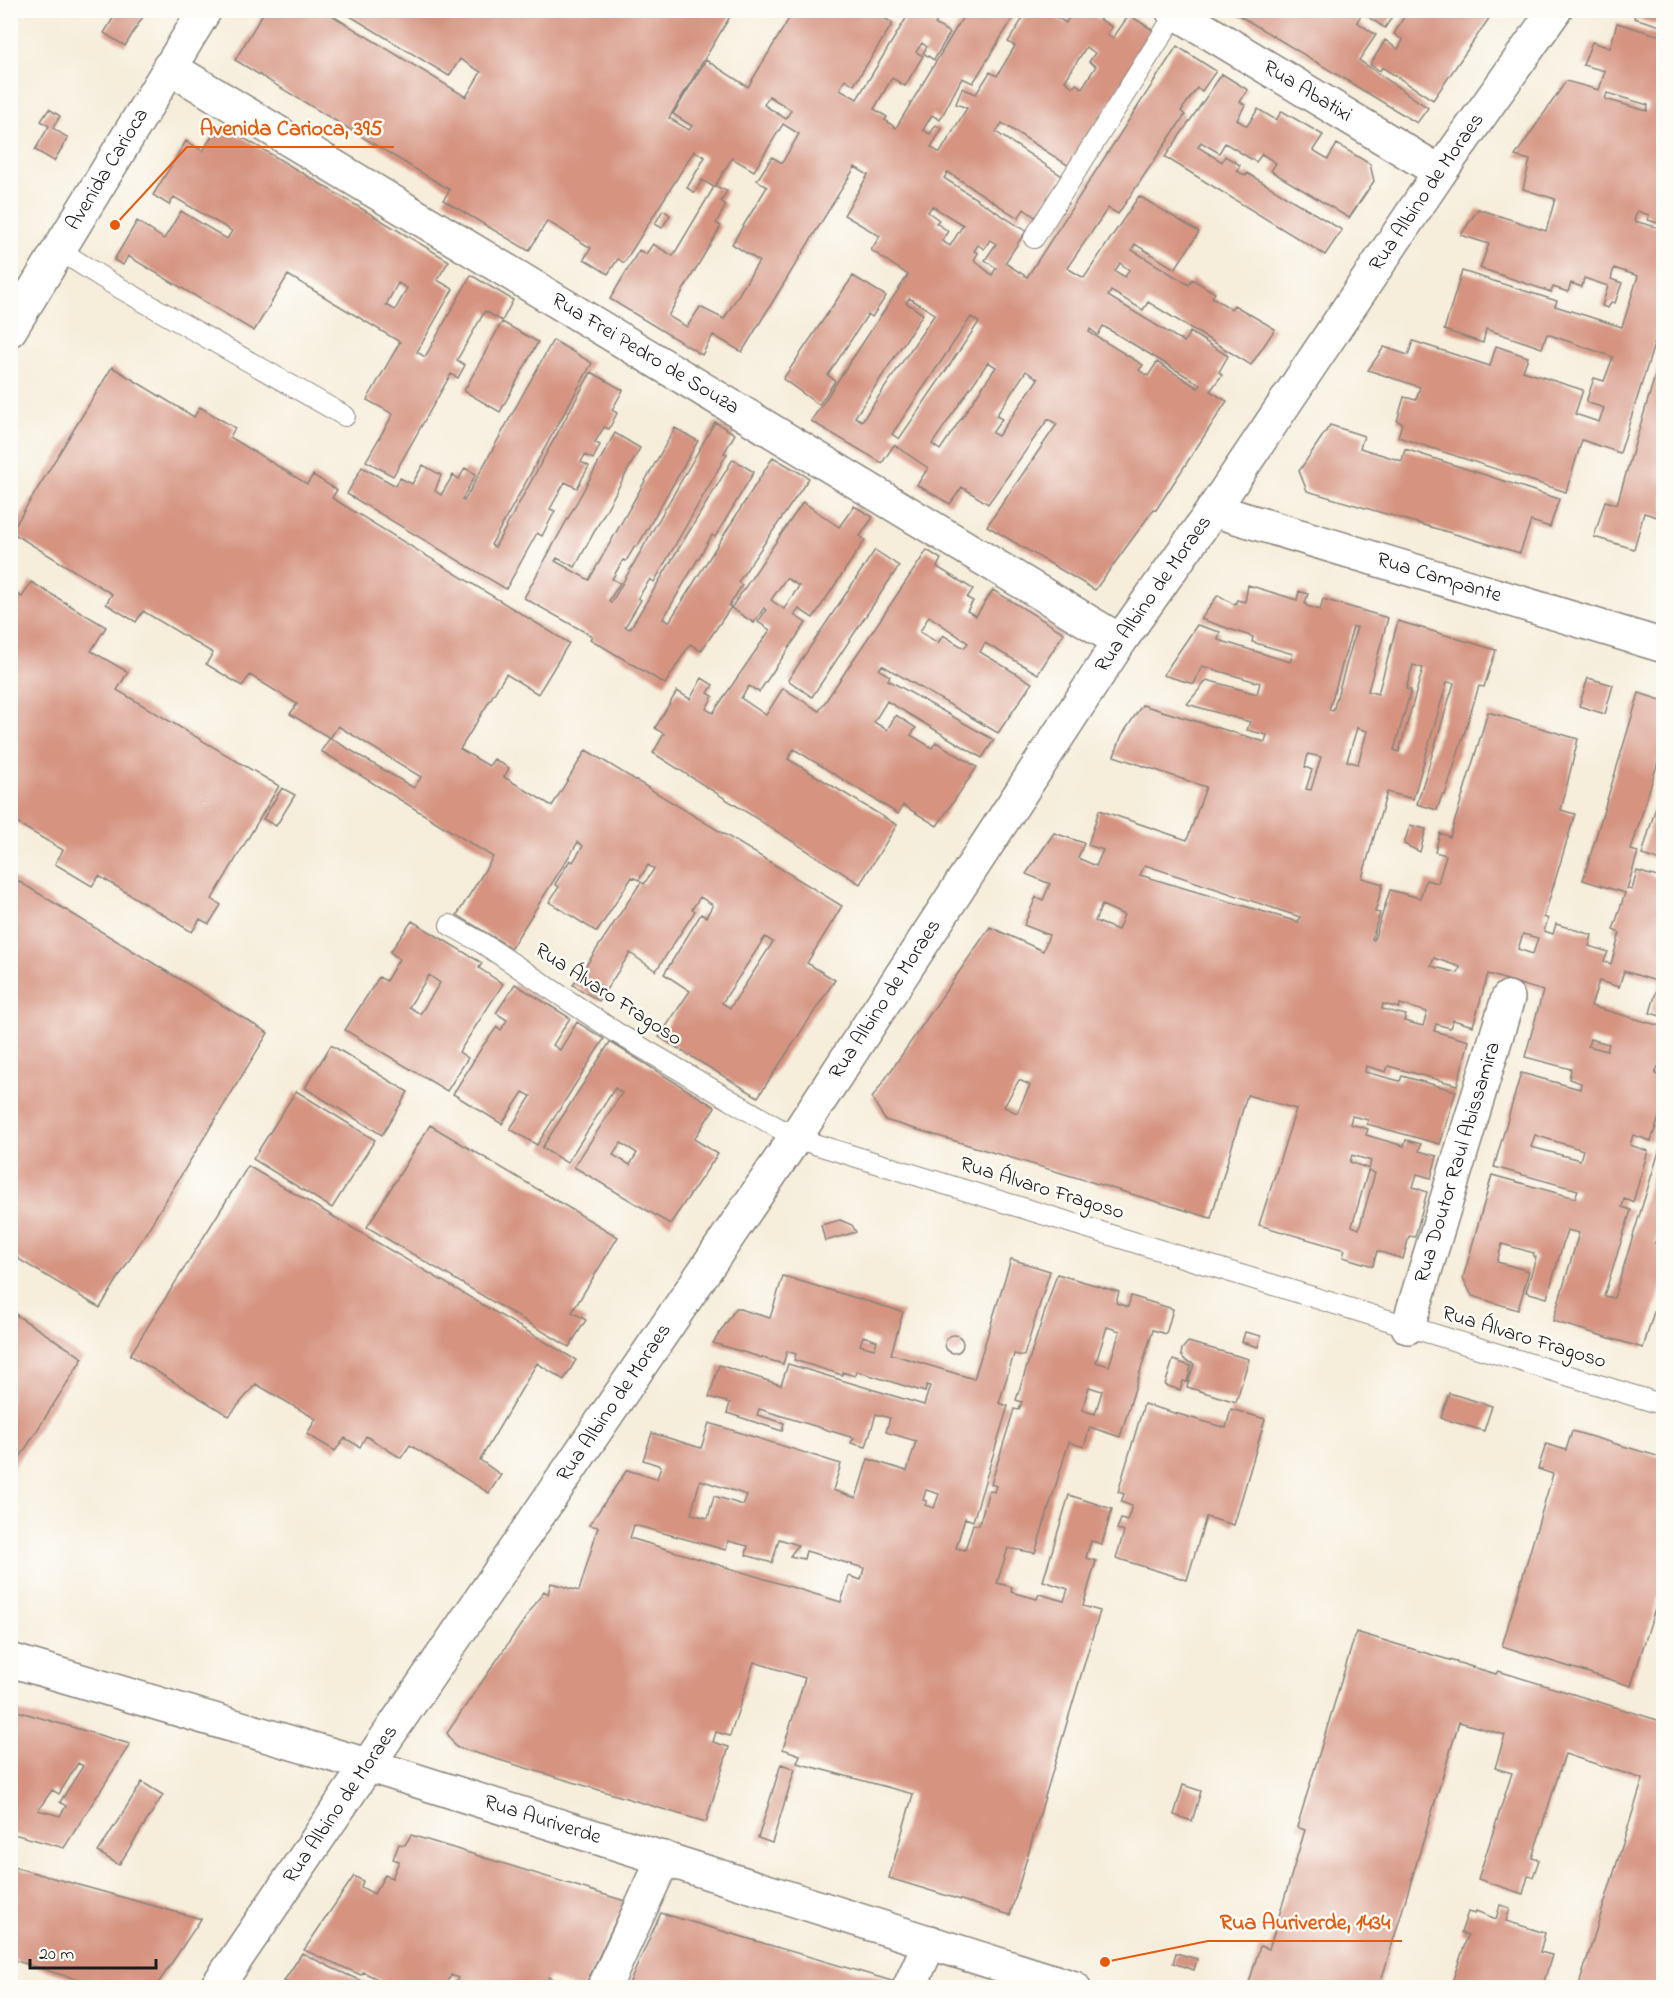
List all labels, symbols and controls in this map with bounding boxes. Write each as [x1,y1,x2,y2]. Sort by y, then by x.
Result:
street label: Rua Abatixi [1257,53,1358,130]
street label: Avenida Carioca [59,103,157,236]
callout: Avenida Carioca, 395 [187,107,394,147]
street label: Rua Albino de Moraes [1362,107,1492,278]
text: Avenida Carioca, 395 [200,114,383,146]
street label: Rua Frei Pedro de Souza [545,286,745,423]
street label: Rua Albino de Moraes [1088,509,1220,679]
street label: Rua Campante [1373,545,1506,611]
street label: Rua Albino de Moraes [822,913,949,1086]
street label: Rua Álvaro Fragoso [527,935,688,1056]
street label: Rua Doutor Raul Abissamira [1407,1038,1509,1287]
street label: Rua Álvaro Fragoso [956,1149,1128,1230]
street label: Rua Álvaro Fragoso [1438,1298,1610,1379]
street label: Rua Albino de Moraes [550,1317,679,1488]
street label: Rua Albino de Moraes [276,1719,406,1890]
street label: Rua Auriverde [480,1788,605,1853]
callout: Rua Auriverde, 1434 [1208,1901,1402,1941]
text: Rua Auriverde, 1434 [1220,1908,1391,1940]
scale bar [30,1932,156,1970]
text: 20 m [39,1942,74,1968]

